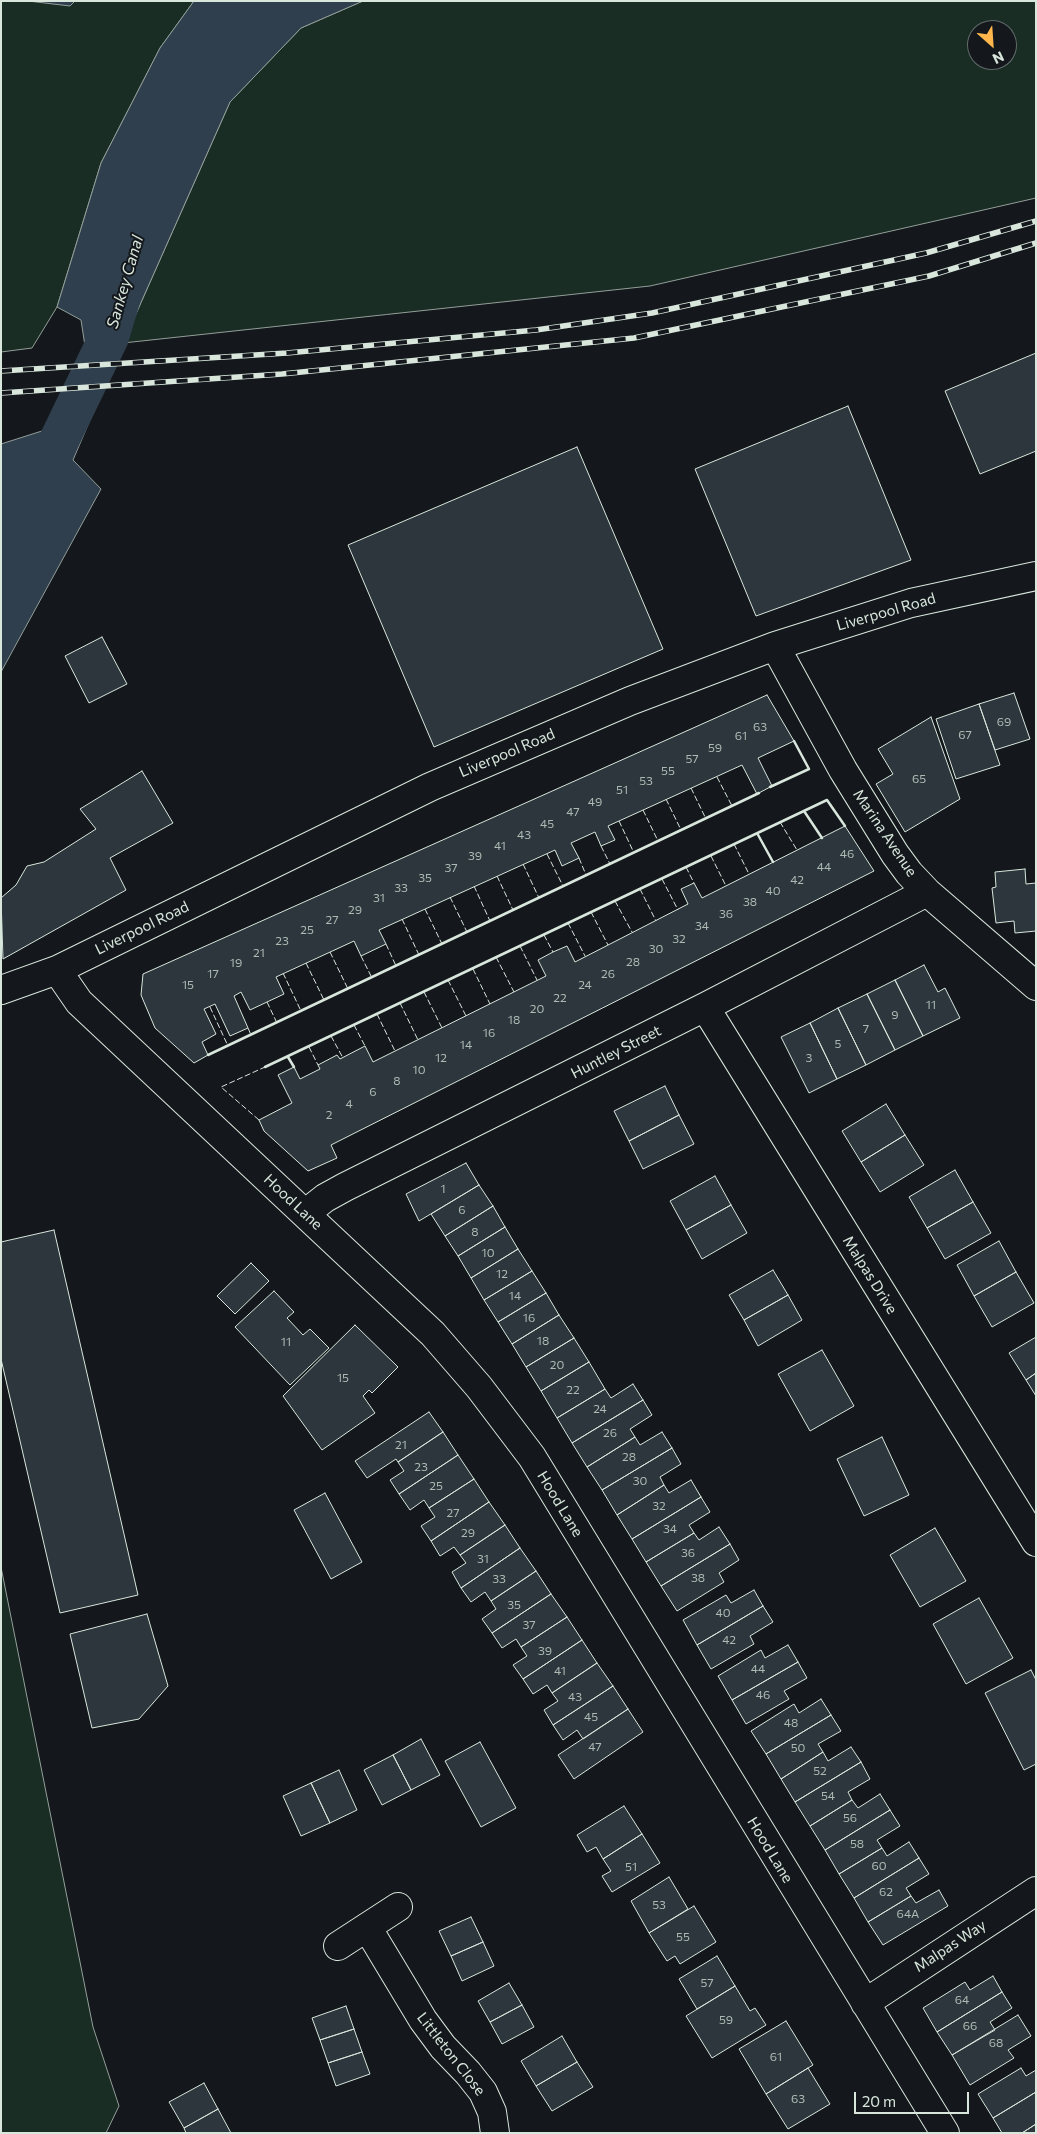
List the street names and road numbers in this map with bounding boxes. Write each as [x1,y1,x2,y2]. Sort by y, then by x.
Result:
street label: Liverpool Road [834,589,938,635]
street label: Liverpool Road [456,725,558,781]
street label: Marina Avenue [849,786,921,880]
street label: Liverpool Road [92,897,192,959]
street label: Huntley Street [568,1022,664,1082]
street label: Hood Lane [260,1170,326,1234]
street label: Malpas Drive [839,1233,901,1317]
street label: Hood Lane [533,1468,587,1540]
street label: Hood Lane [743,1814,797,1886]
street label: Malpas Way [911,1916,989,1976]
street label: Littleton Close [413,2009,489,2099]

